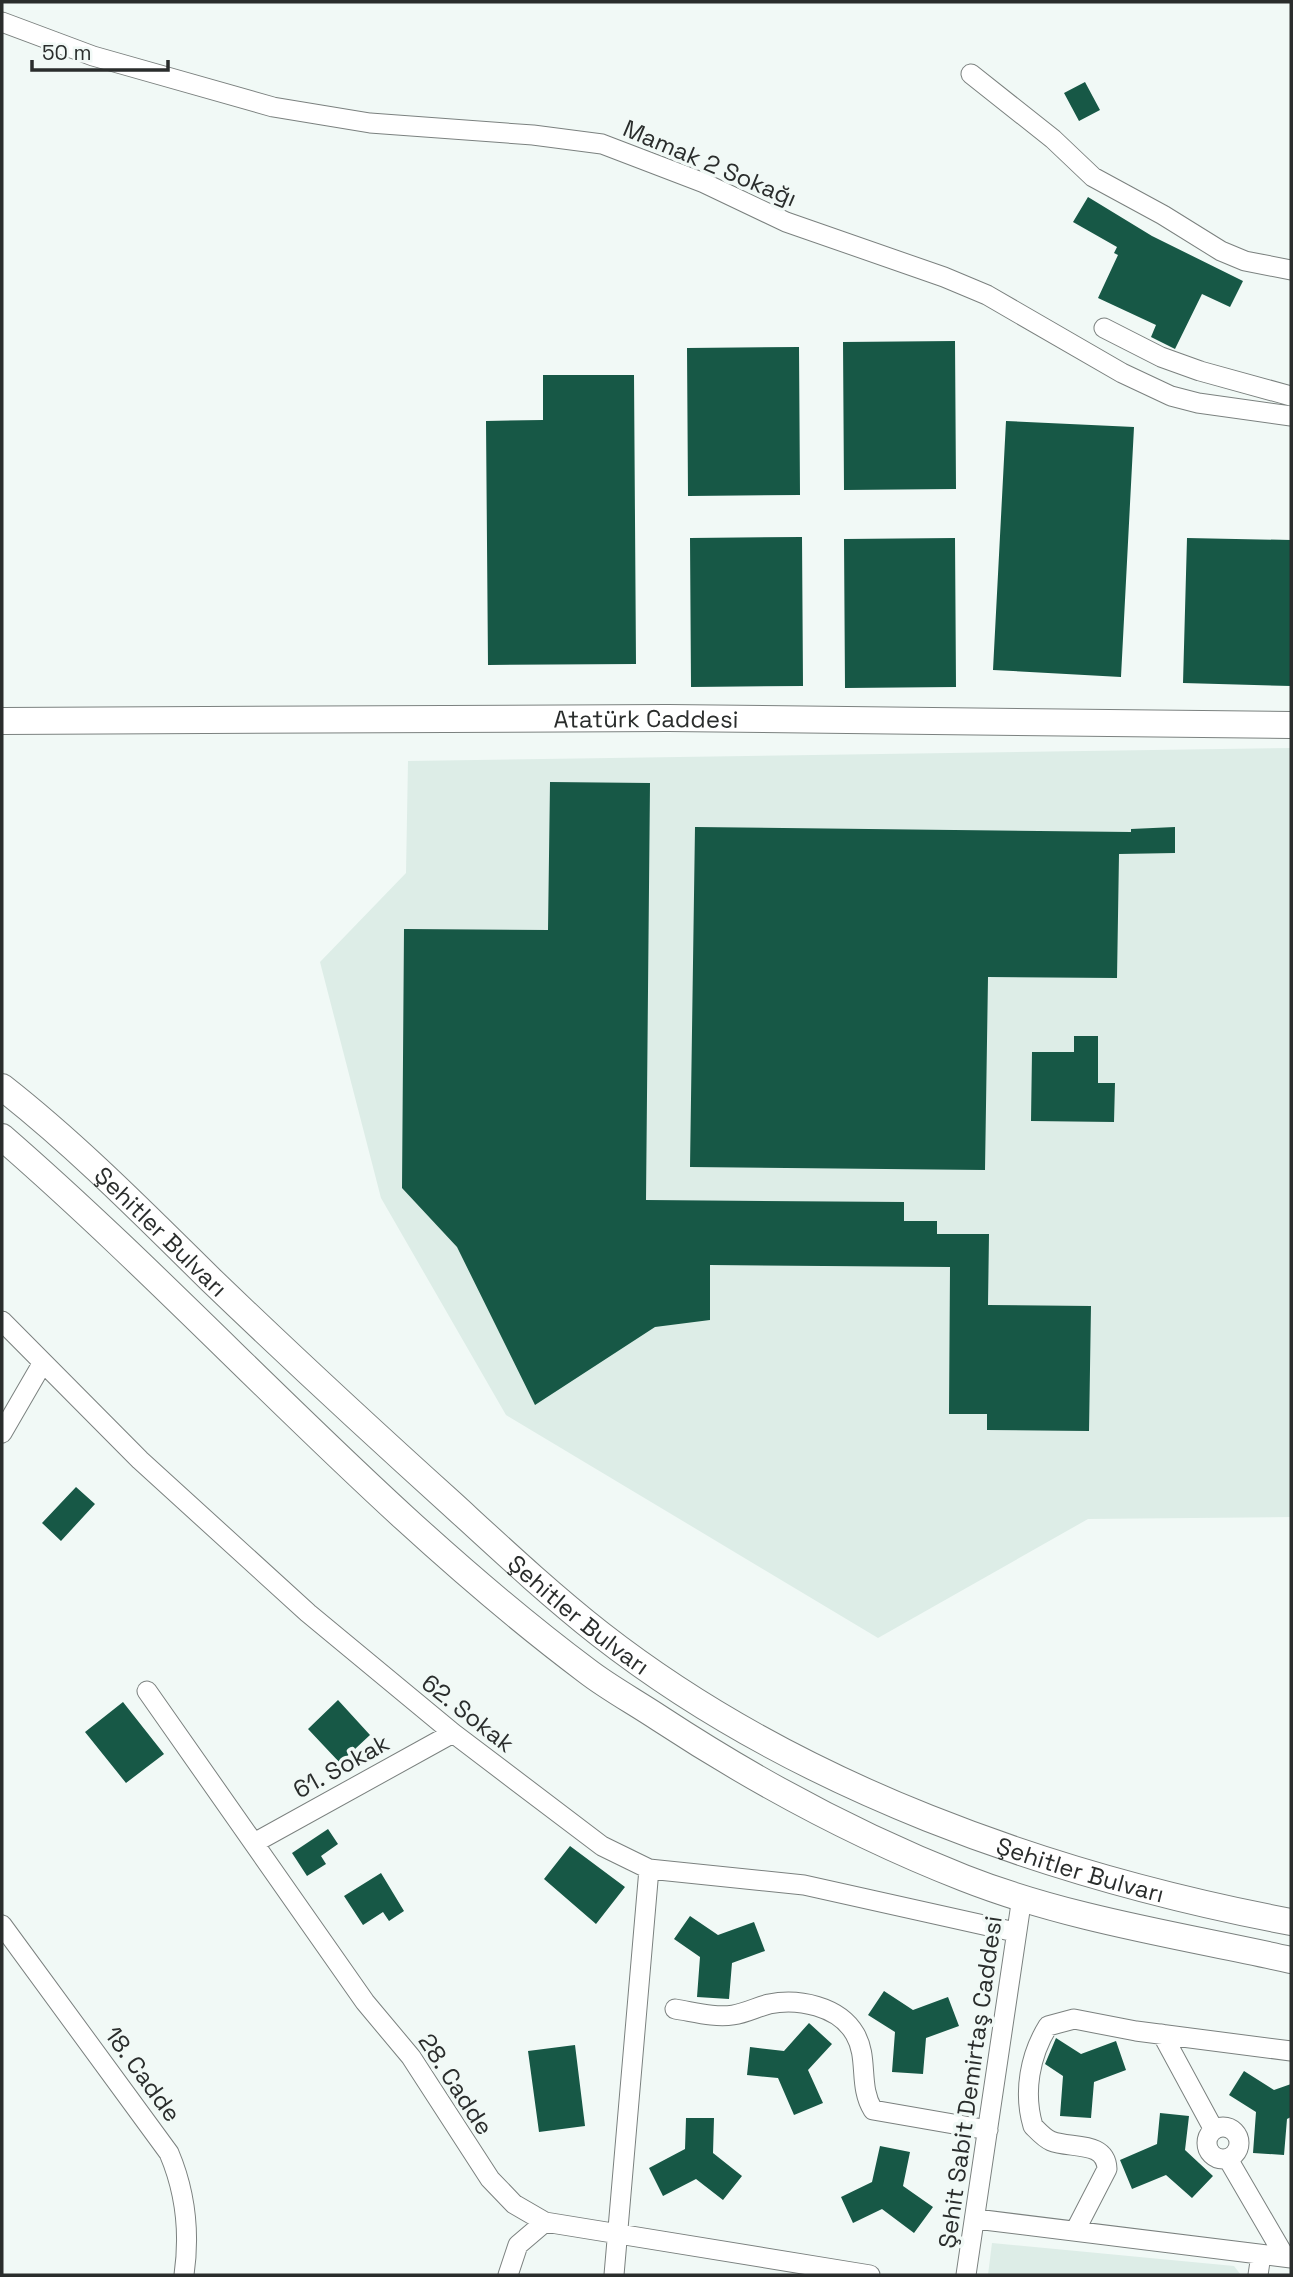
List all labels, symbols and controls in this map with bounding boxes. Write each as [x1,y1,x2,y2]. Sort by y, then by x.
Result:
scale bar [32,28,168,72]
text: 50 m [42,39,92,66]
street label: Mamak 2 Sokağı [618,112,802,214]
street label: Atatürk Caddesi [553,702,739,734]
street label: Şehitler Bulvarı [88,1160,234,1303]
street label: Şehitler Bulvarı [502,1547,656,1681]
street label: 62. Sokak [415,1667,521,1759]
street label: 61. Sokak [288,1727,395,1805]
street label: Şehitler Bulvarı [992,1829,1168,1909]
street label: Şehit Sabit Demirtaş Caddesi [931,1914,1009,2250]
street label: 18. Cadde [98,2020,188,2128]
street label: 28. Cadde [412,2027,500,2141]

